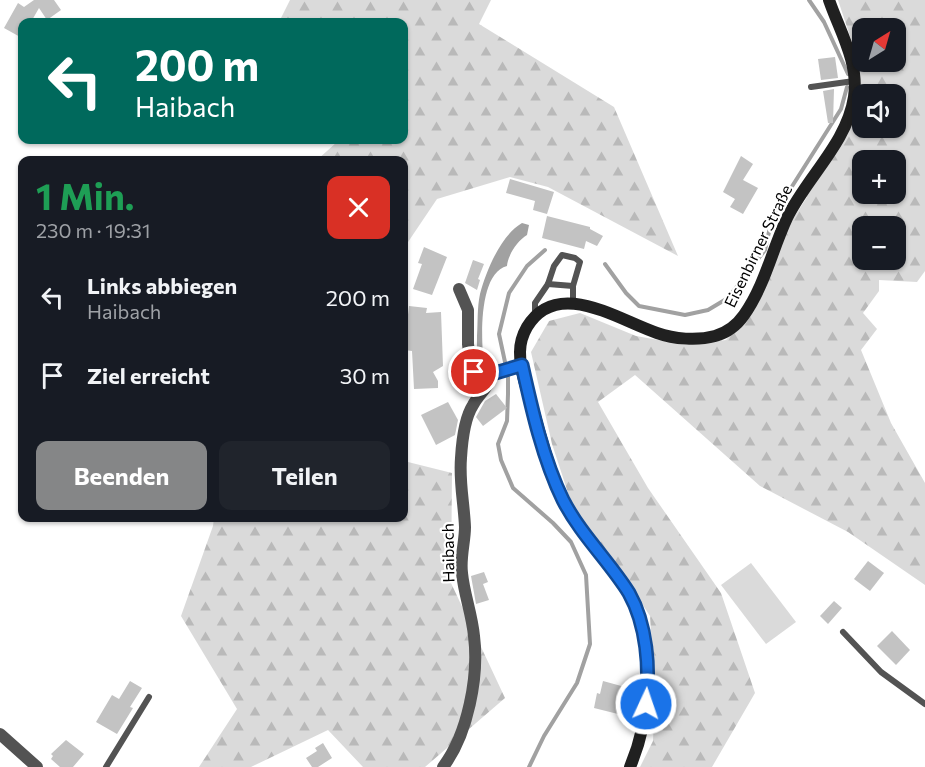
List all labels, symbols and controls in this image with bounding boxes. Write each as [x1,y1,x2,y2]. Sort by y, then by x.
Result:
north arrow [852,18,906,72]
map controls [852,18,906,270]
text: 200 m [135,38,259,90]
icon: left [36,42,114,120]
button: sound [852,84,906,138]
text: Haibach [135,90,235,123]
button: + [852,150,906,204]
text: 1 Min. [36,173,134,217]
button: close [327,176,390,239]
street label: Eisenbirner Straße [720,181,795,310]
button: − [852,216,906,270]
text: 230 m · 19:31 [36,218,151,242]
text: Links abbiegen [87,272,237,299]
icon: left [36,281,69,314]
text: 200 m [326,284,390,311]
text: Haibach [87,299,161,323]
pin [448,346,499,397]
icon: arrive [457,355,490,388]
icon: arrive [36,359,69,392]
text: Ziel erreicht [87,362,210,389]
text: 30 m [340,362,390,389]
button: Beenden [36,441,207,510]
button: Teilen [219,441,390,510]
street label: Haibach [437,523,458,583]
position arrow [614,672,678,736]

